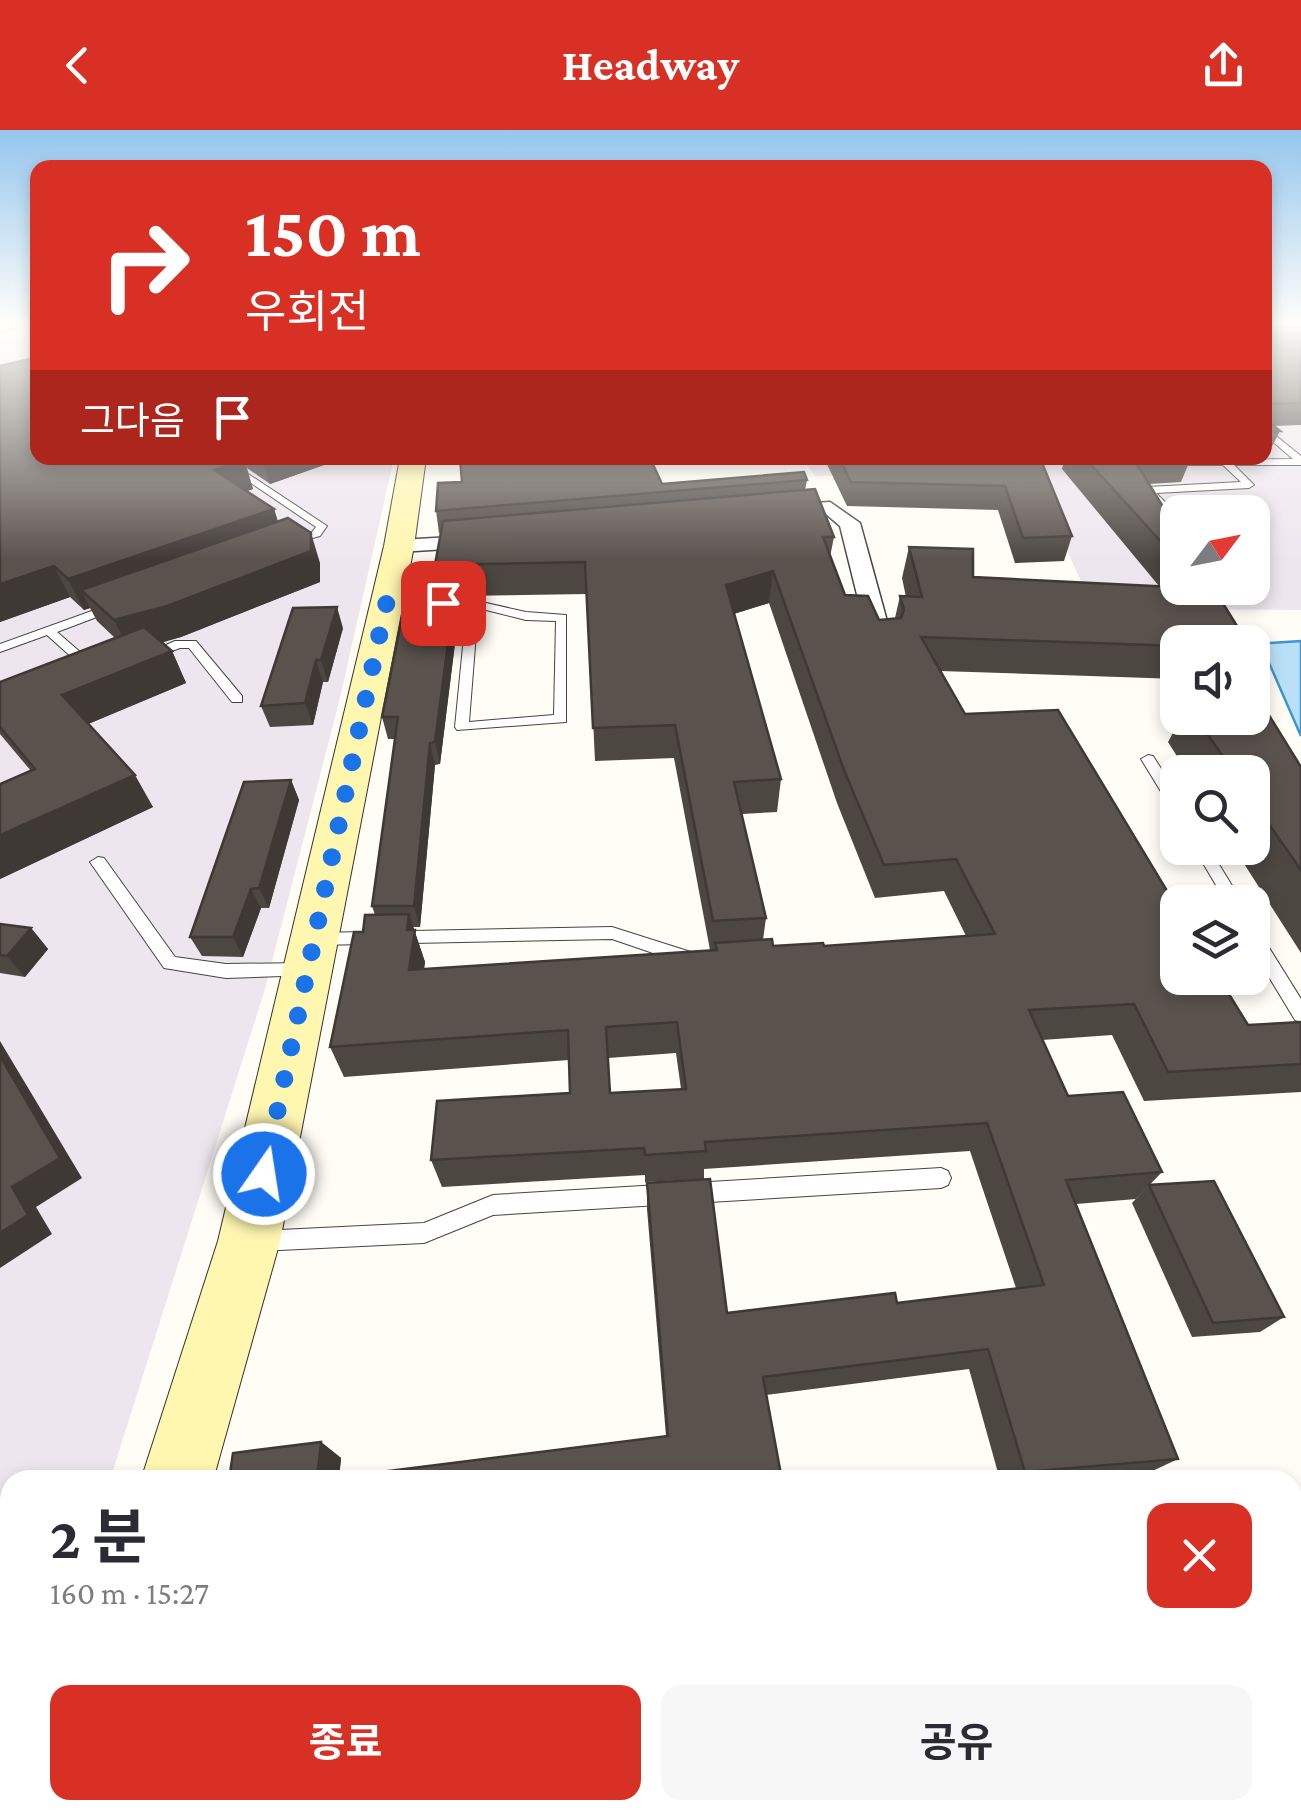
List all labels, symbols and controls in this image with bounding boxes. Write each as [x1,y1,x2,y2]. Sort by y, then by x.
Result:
icon: back [50,38,105,93]
icon: share [1196,38,1251,93]
text: Headway [562,40,739,90]
text: 150 m [245,193,421,271]
icon: right [80,200,210,330]
text: 우회전 [245,287,369,337]
icon: arrive [205,390,260,445]
text: 그다음 [80,400,185,442]
north arrow [1160,495,1270,605]
map controls [1160,495,1270,995]
pin [401,561,486,646]
icon: arrive [416,576,471,631]
button: sound [1160,625,1270,735]
button: search [1160,755,1270,865]
button: layers [1160,885,1270,995]
position arrow [212,1122,316,1226]
button: close [1147,1503,1252,1608]
text: 2 분 [50,1504,147,1571]
text: 160 m · 15:27 [50,1575,209,1611]
button: 종료 [50,1685,641,1800]
button: 공유 [661,1685,1252,1800]

